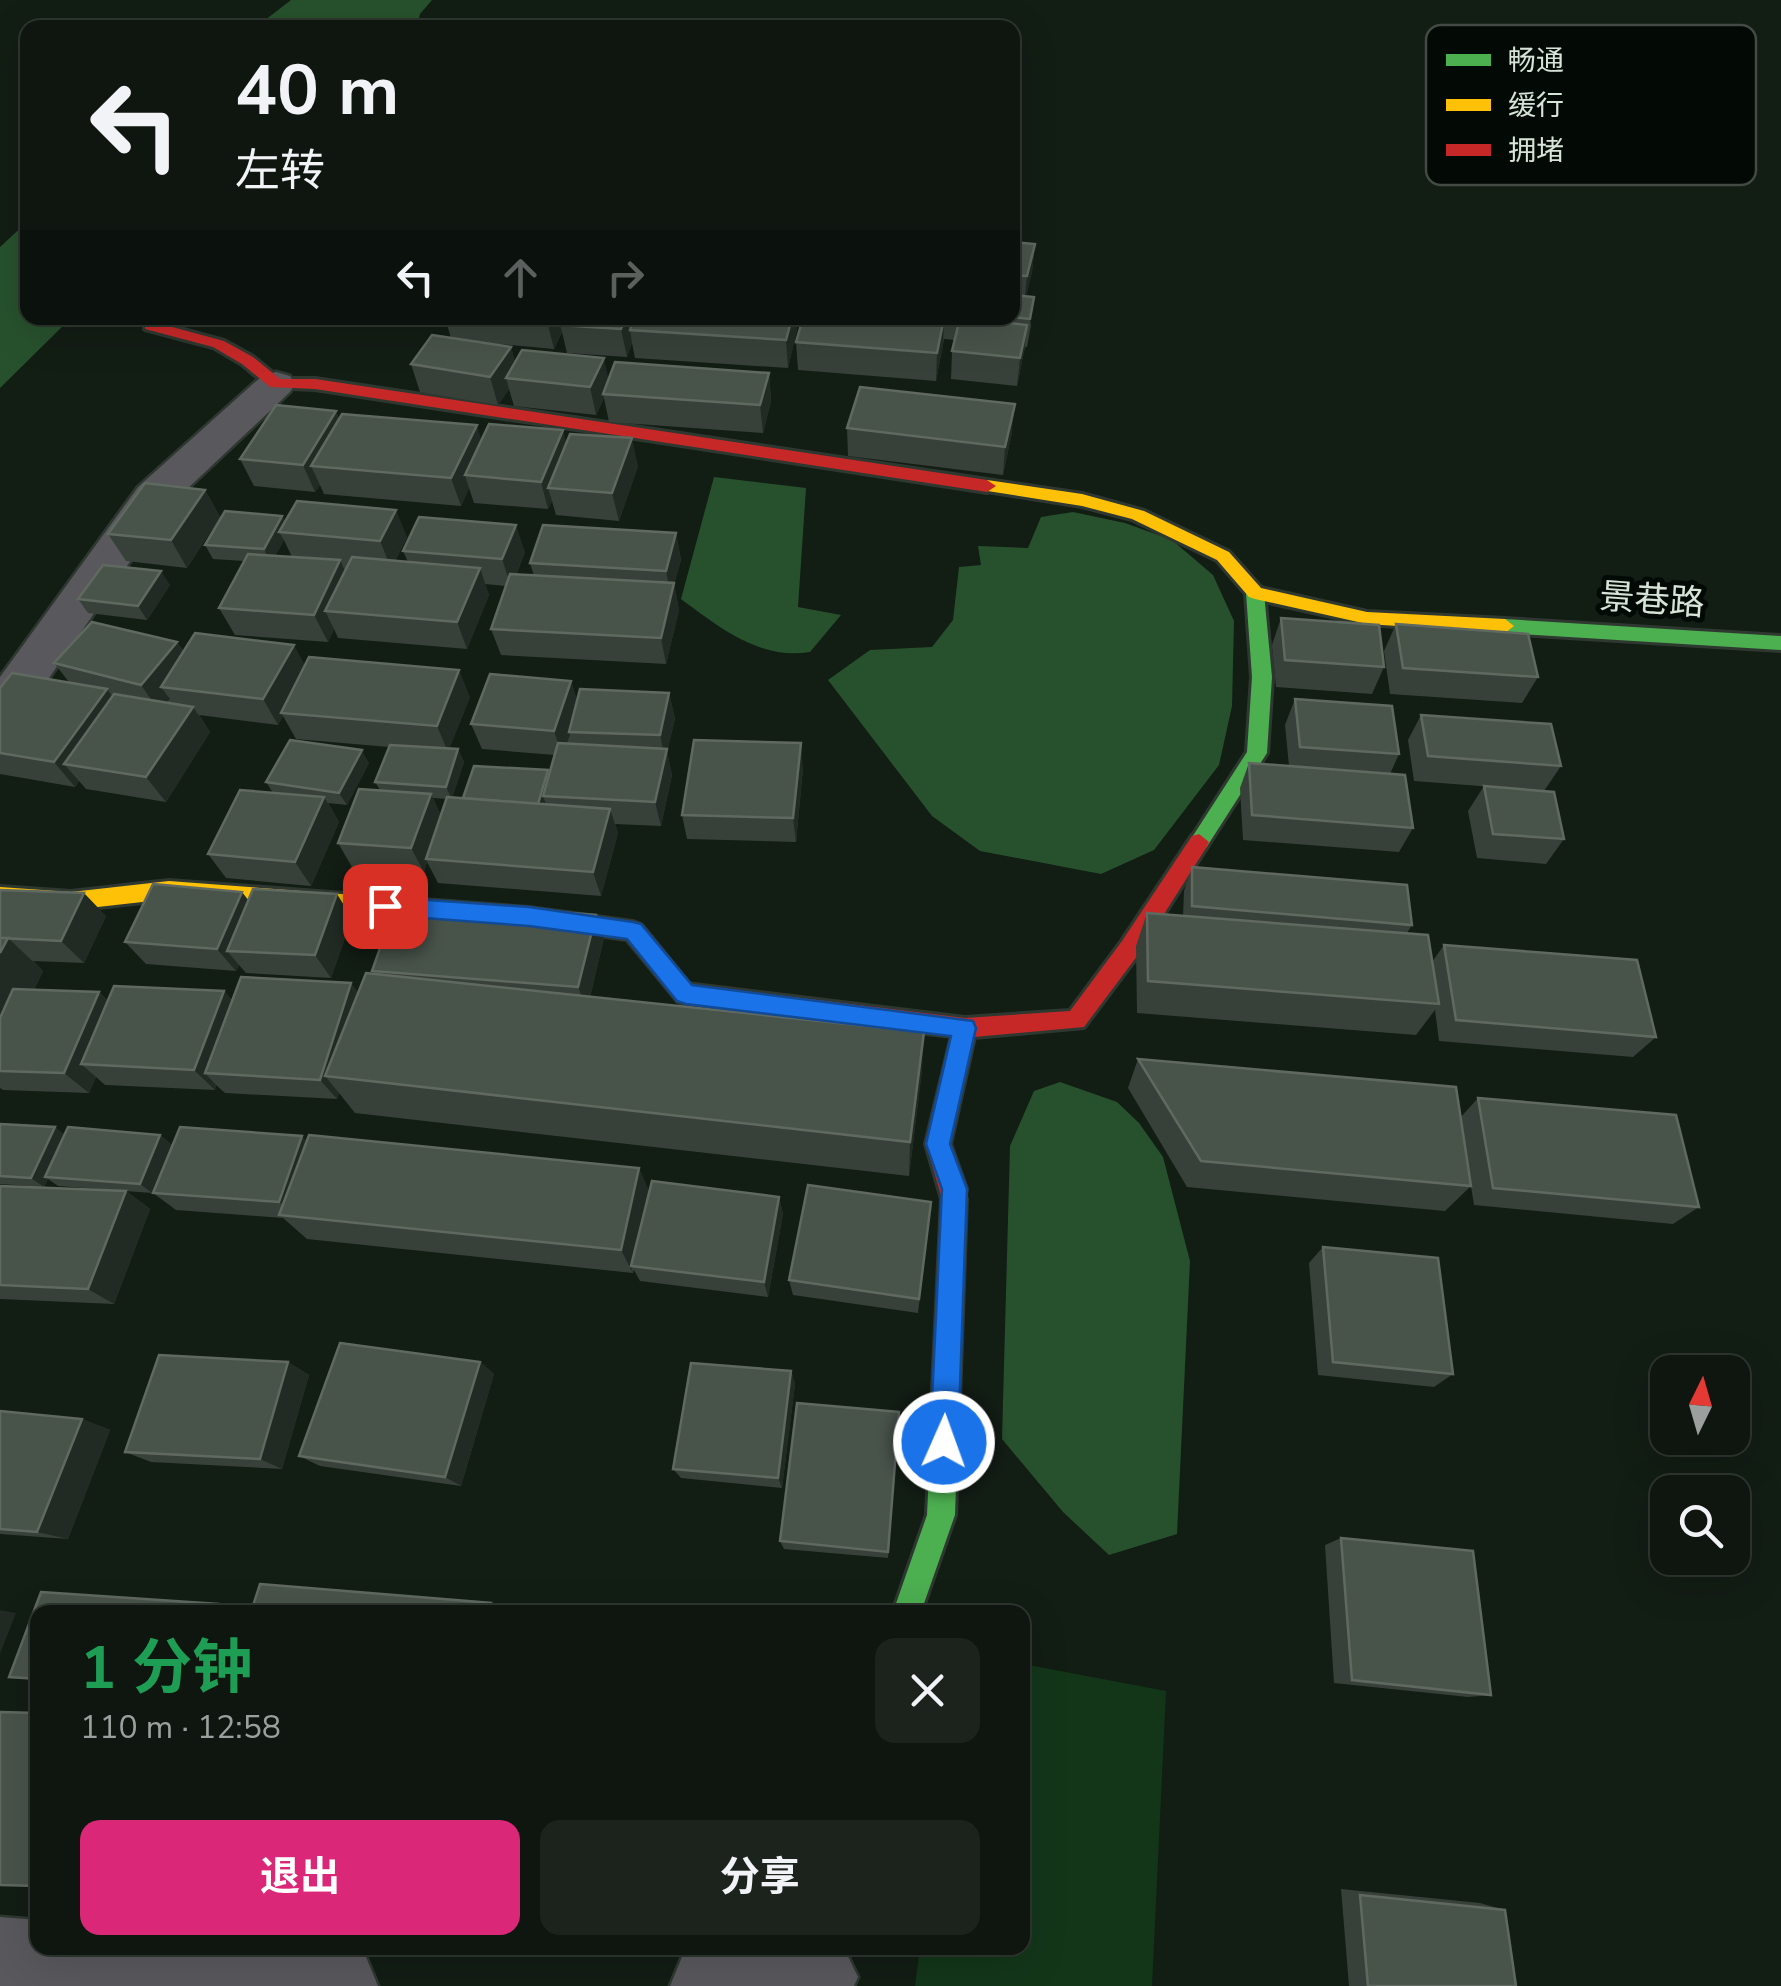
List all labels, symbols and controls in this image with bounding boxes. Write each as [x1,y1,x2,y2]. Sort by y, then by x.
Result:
legend [1426,25,1756,185]
text: 畅通 [1508,42,1564,80]
text: 40 m [235,43,399,139]
icon: left [70,60,200,190]
text: 缓行 [1508,87,1564,125]
text: 拥堵 [1508,132,1564,170]
text: 左转 [235,141,325,202]
icon: left [388,250,443,305]
icon: ahead [493,250,548,305]
icon: right [598,250,653,305]
street label: 景巷路 [1598,573,1706,627]
pin [343,864,428,949]
icon: arrive [358,879,413,934]
north arrow [1650,1355,1750,1455]
map controls [1650,1355,1750,1575]
position arrow [892,1390,996,1494]
button: search [1650,1475,1750,1575]
text: 1 分钟 [80,1627,252,1709]
button: close [875,1638,980,1743]
text: 110 m · 12:58 [80,1706,281,1749]
button: 退出 [80,1820,520,1935]
button: 分享 [540,1820,980,1935]

